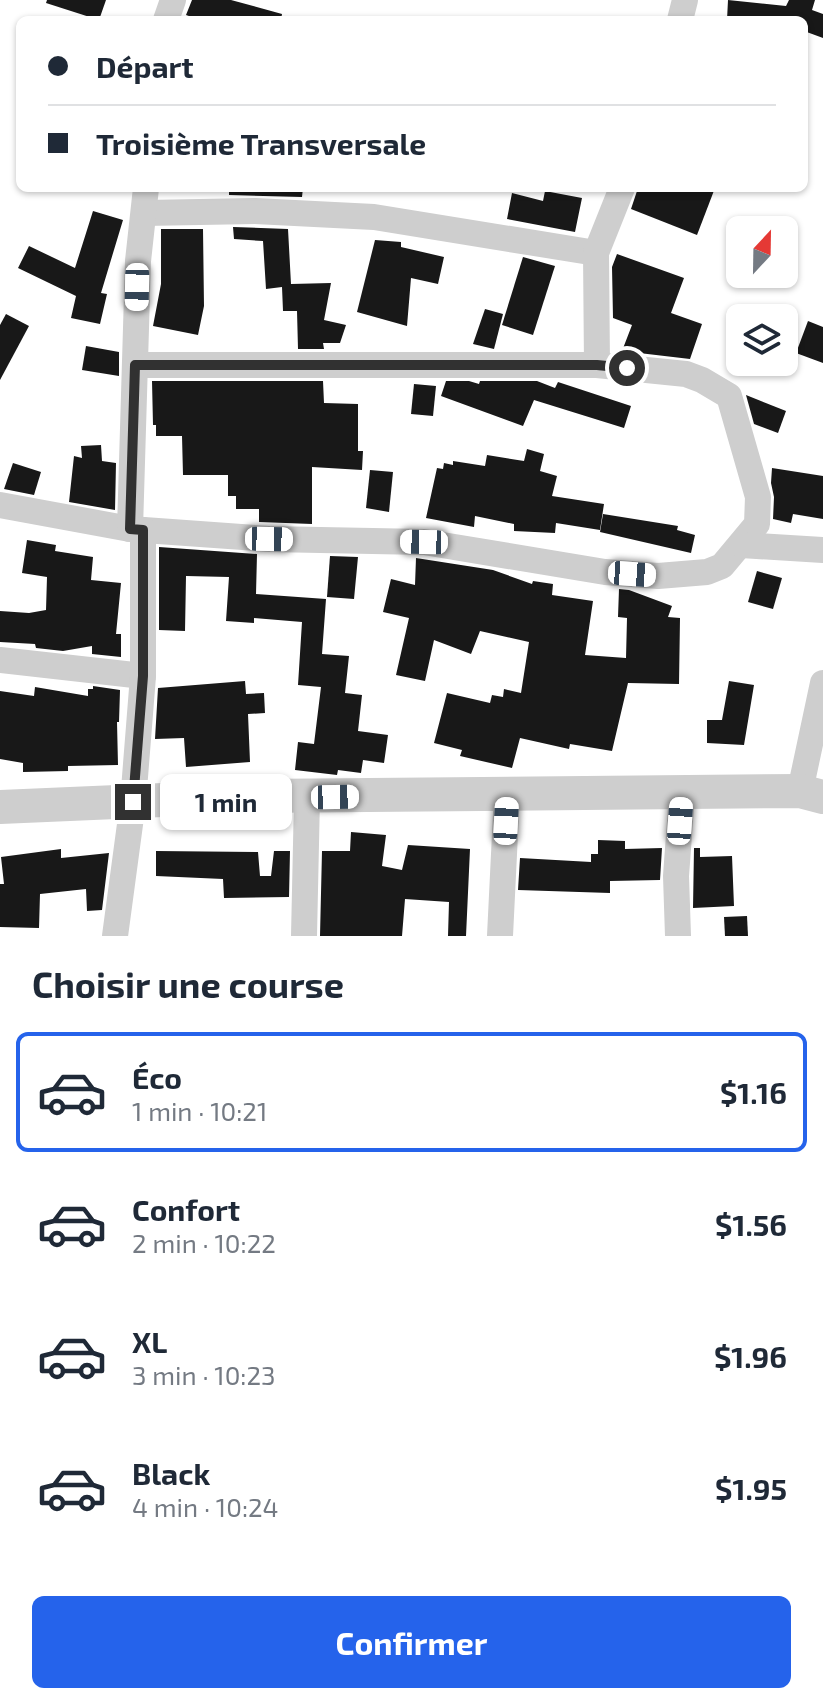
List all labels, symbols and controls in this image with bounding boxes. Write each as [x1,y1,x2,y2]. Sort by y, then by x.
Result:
text: Départ [96,48,194,84]
text: Troisième Transversale [96,125,426,161]
north arrow [726,216,798,288]
map controls [726,216,798,376]
car [125,263,149,311]
button: layers [726,304,798,376]
route start [609,350,645,386]
car [245,527,293,551]
car [400,530,448,554]
car [607,560,657,588]
callout: 1 min [161,774,293,830]
route end [115,784,151,820]
car [311,785,359,809]
text: 1 min [195,786,257,817]
car [493,796,519,846]
car [666,796,694,846]
text: Choisir une course [32,962,344,1005]
icon: car [36,1056,108,1128]
text: Éco [132,1059,182,1095]
text: $1.16 [720,1074,787,1110]
text: 1 min · 10:21 [132,1095,267,1126]
icon: car [36,1188,108,1260]
text: Confort [132,1191,240,1227]
text: $1.56 [715,1206,787,1242]
text: 2 min · 10:22 [132,1227,276,1258]
icon: car [36,1320,108,1392]
text: XL [132,1323,167,1359]
text: $1.96 [714,1338,787,1374]
text: 3 min · 10:23 [132,1359,276,1390]
icon: car [36,1452,108,1524]
text: Black [132,1455,210,1491]
text: $1.95 [715,1470,787,1506]
text: 4 min · 10:24 [132,1491,279,1522]
button: Confirmer [32,1596,791,1688]

